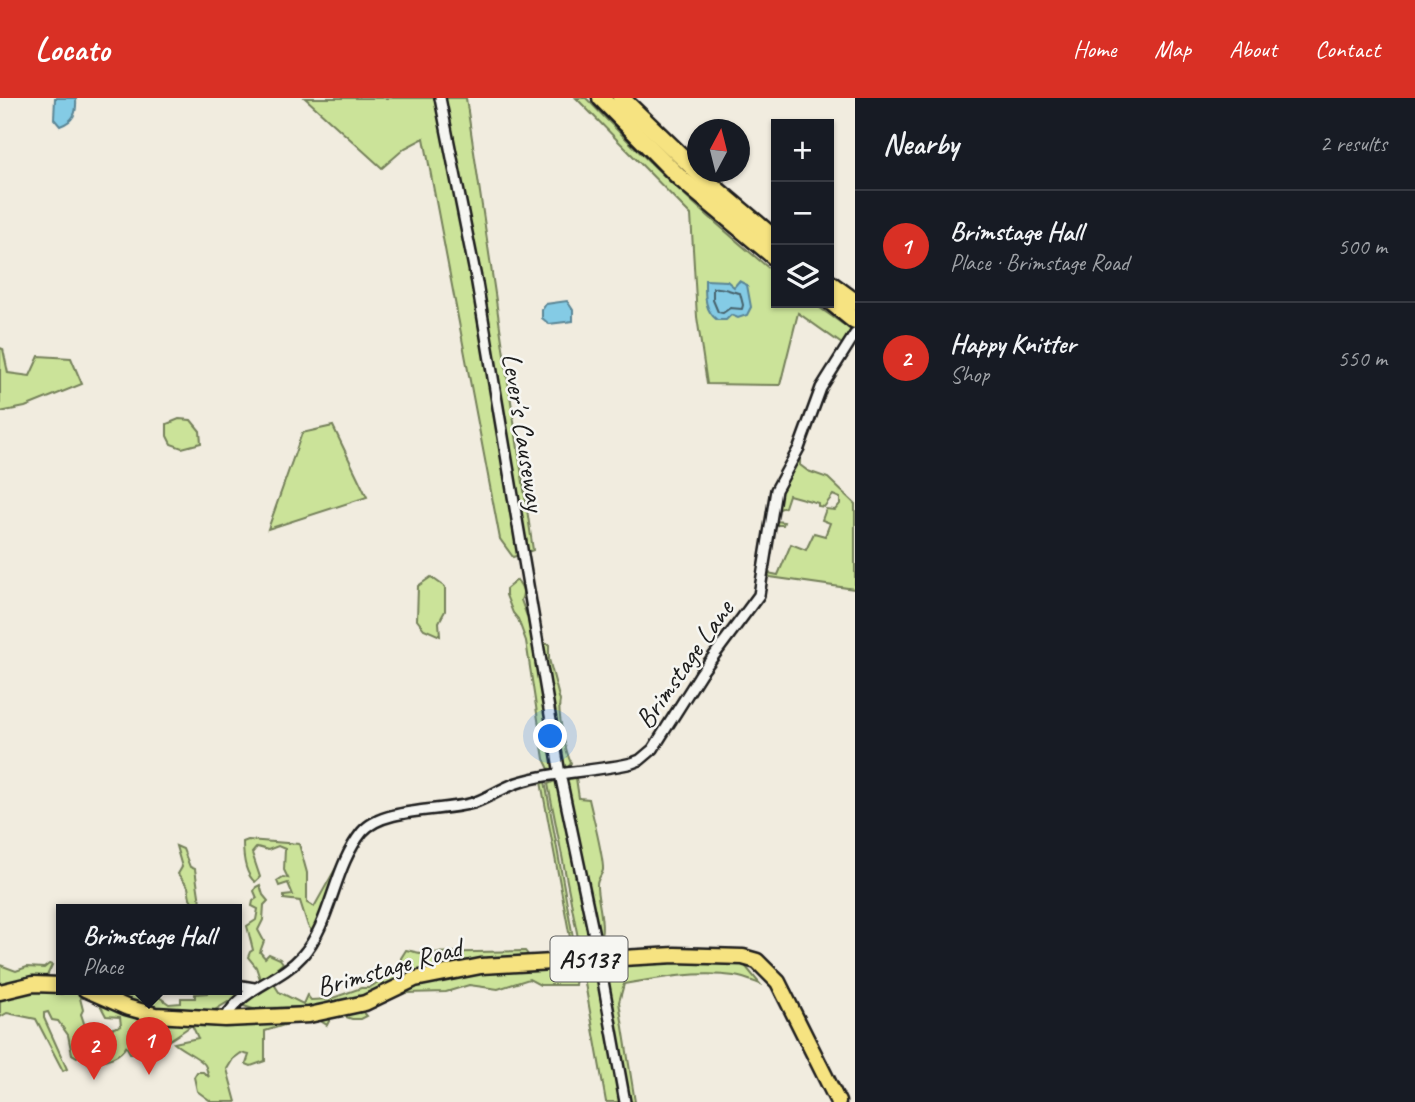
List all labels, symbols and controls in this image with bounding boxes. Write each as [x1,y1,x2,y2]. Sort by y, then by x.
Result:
text: Locato [35,28,109,70]
text: Home [1073,34,1116,64]
text: Map [1154,34,1191,64]
text: About [1229,34,1277,64]
text: Contact [1315,34,1380,64]
north arrow [687,119,750,182]
map controls [771,119,834,308]
button: + [771,119,834,182]
text: Nearby [883,125,959,163]
text: 2 results [1320,129,1387,158]
button: − [771,182,834,245]
text: Brimstage Hall [950,215,1083,248]
text: 1 [901,232,911,261]
text: 500 m [1338,232,1387,261]
button: layers [771,245,834,308]
text: Place · Brimstage Road [950,248,1129,277]
text: Happy Knitter [950,327,1076,360]
text: 2 [901,344,911,373]
text: 550 m [1338,344,1387,373]
street label: Lever's Causeway [494,351,554,516]
text: Shop [950,360,989,389]
street label: Brimstage Lane [627,591,742,735]
your location [533,719,567,753]
popup [56,904,242,995]
text: Brimstage Hall [83,919,215,952]
street label: Brimstage Road [312,928,470,1004]
road number: A5137 [550,936,628,982]
text: Place [83,952,123,981]
pin: 1 [126,1017,172,1075]
pin: 2 [71,1022,117,1080]

